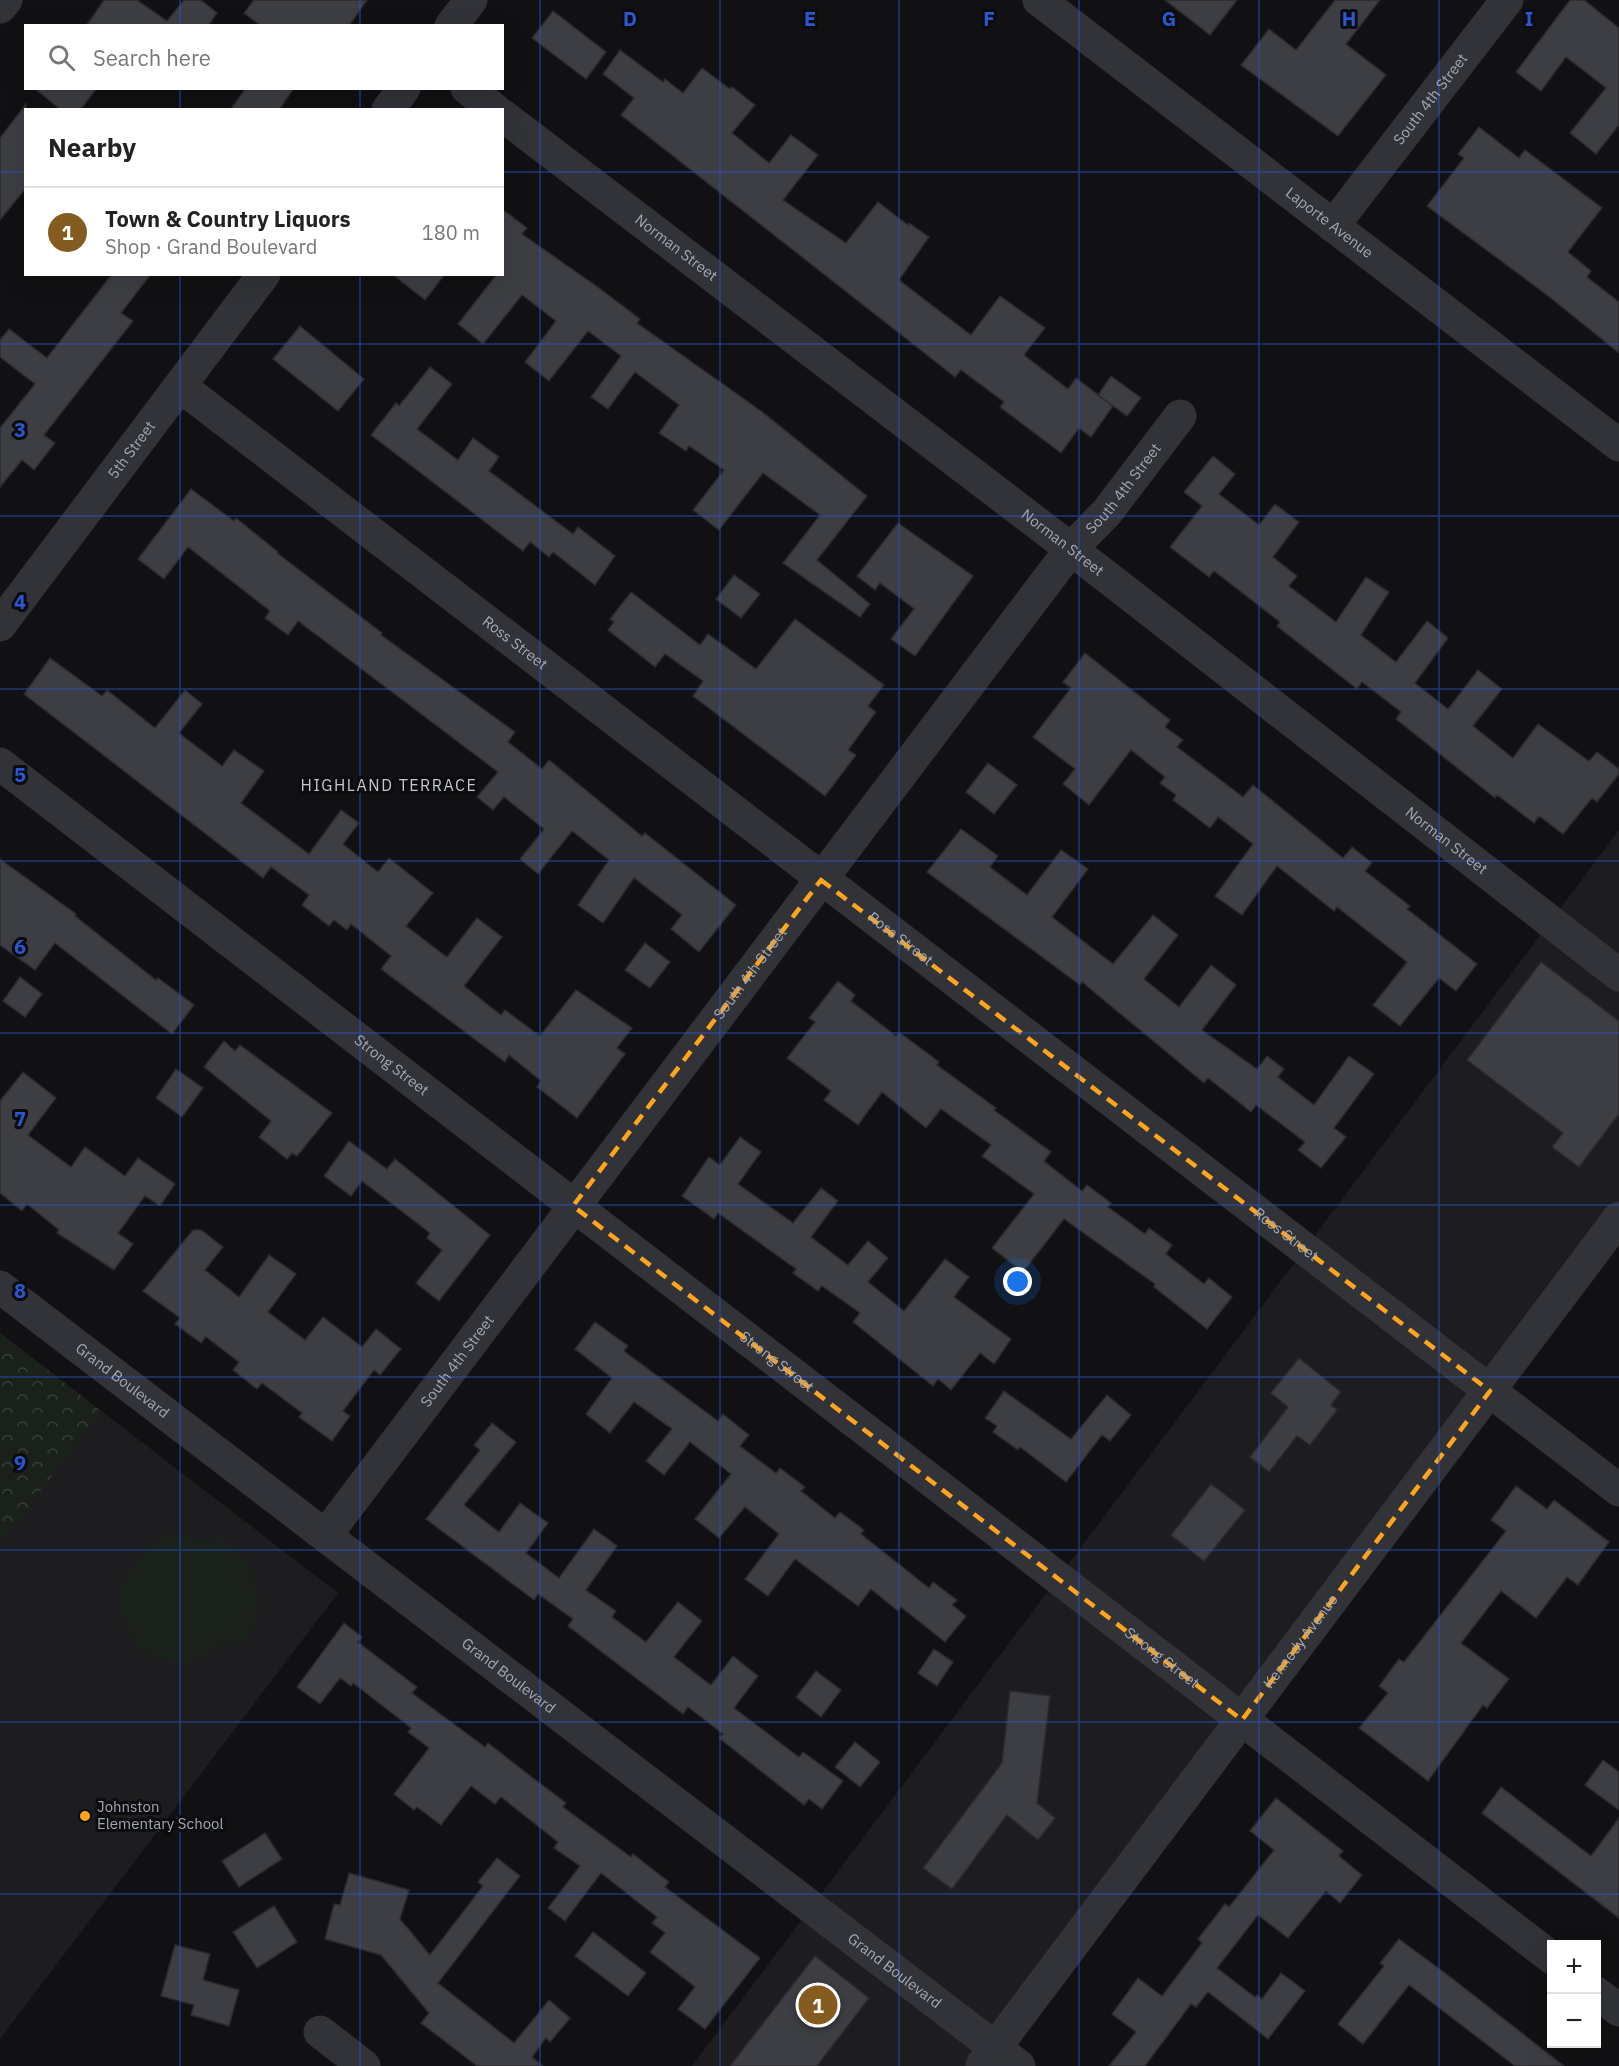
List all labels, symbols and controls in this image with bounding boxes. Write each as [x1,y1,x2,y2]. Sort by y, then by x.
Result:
text: D [623,5,637,32]
text: E [804,5,816,32]
text: F [983,5,995,32]
text: G [1162,5,1176,32]
text: H [1342,5,1356,32]
text: I [1525,5,1533,32]
search box [24,24,504,90]
icon: search [45,41,78,74]
text: Search here [93,43,211,72]
street label: South 4th Street [1389,49,1471,149]
text: Nearby [48,130,136,164]
street label: Laporte Avenue [1282,183,1377,262]
text: Town & Country Liquors [105,204,351,233]
street label: Norman Street [631,210,722,285]
text: 1 [62,219,74,246]
text: 180 m [422,219,480,246]
text: Shop · Grand Boulevard [105,233,317,260]
text: 3 [14,416,26,443]
street label: 5th Street [103,417,159,482]
street label: South 4th Street [1081,439,1165,537]
street label: Norman Street [1018,505,1108,580]
text: 4 [14,588,26,615]
street label: Ross Street [479,611,551,673]
text: 5 [14,761,26,788]
district label: HIGHLAND TERRACE [301,775,477,795]
street label: Norman Street [1402,803,1492,878]
street label: Ross Street [864,907,937,969]
street label: South 4th Street [709,923,791,1023]
text: 6 [14,933,26,960]
street label: Strong Street [351,1030,433,1099]
text: 7 [14,1105,26,1132]
street label: Ross Street [1250,1203,1323,1265]
your location [1003,1267,1032,1296]
text: 8 [14,1277,26,1304]
street label: South 4th Street [416,1311,498,1411]
street label: Strong Street [736,1327,818,1396]
street label: Grand Boulevard [72,1338,173,1422]
text: 9 [14,1449,26,1476]
street label: Kennedy Avenue [1259,1590,1342,1692]
street label: Strong Street [1121,1623,1203,1692]
street label: Grand Boulevard [458,1633,559,1717]
place label: Johnston Elementary School [97,1797,224,1833]
marker: Johnston Elementary School [78,1809,92,1823]
street label: Grand Boulevard [844,1929,946,2012]
map controls [1547,1940,1601,2048]
button: + [1547,1940,1601,1994]
pin: 1 [798,1982,838,2028]
button: − [1547,1994,1601,2048]

